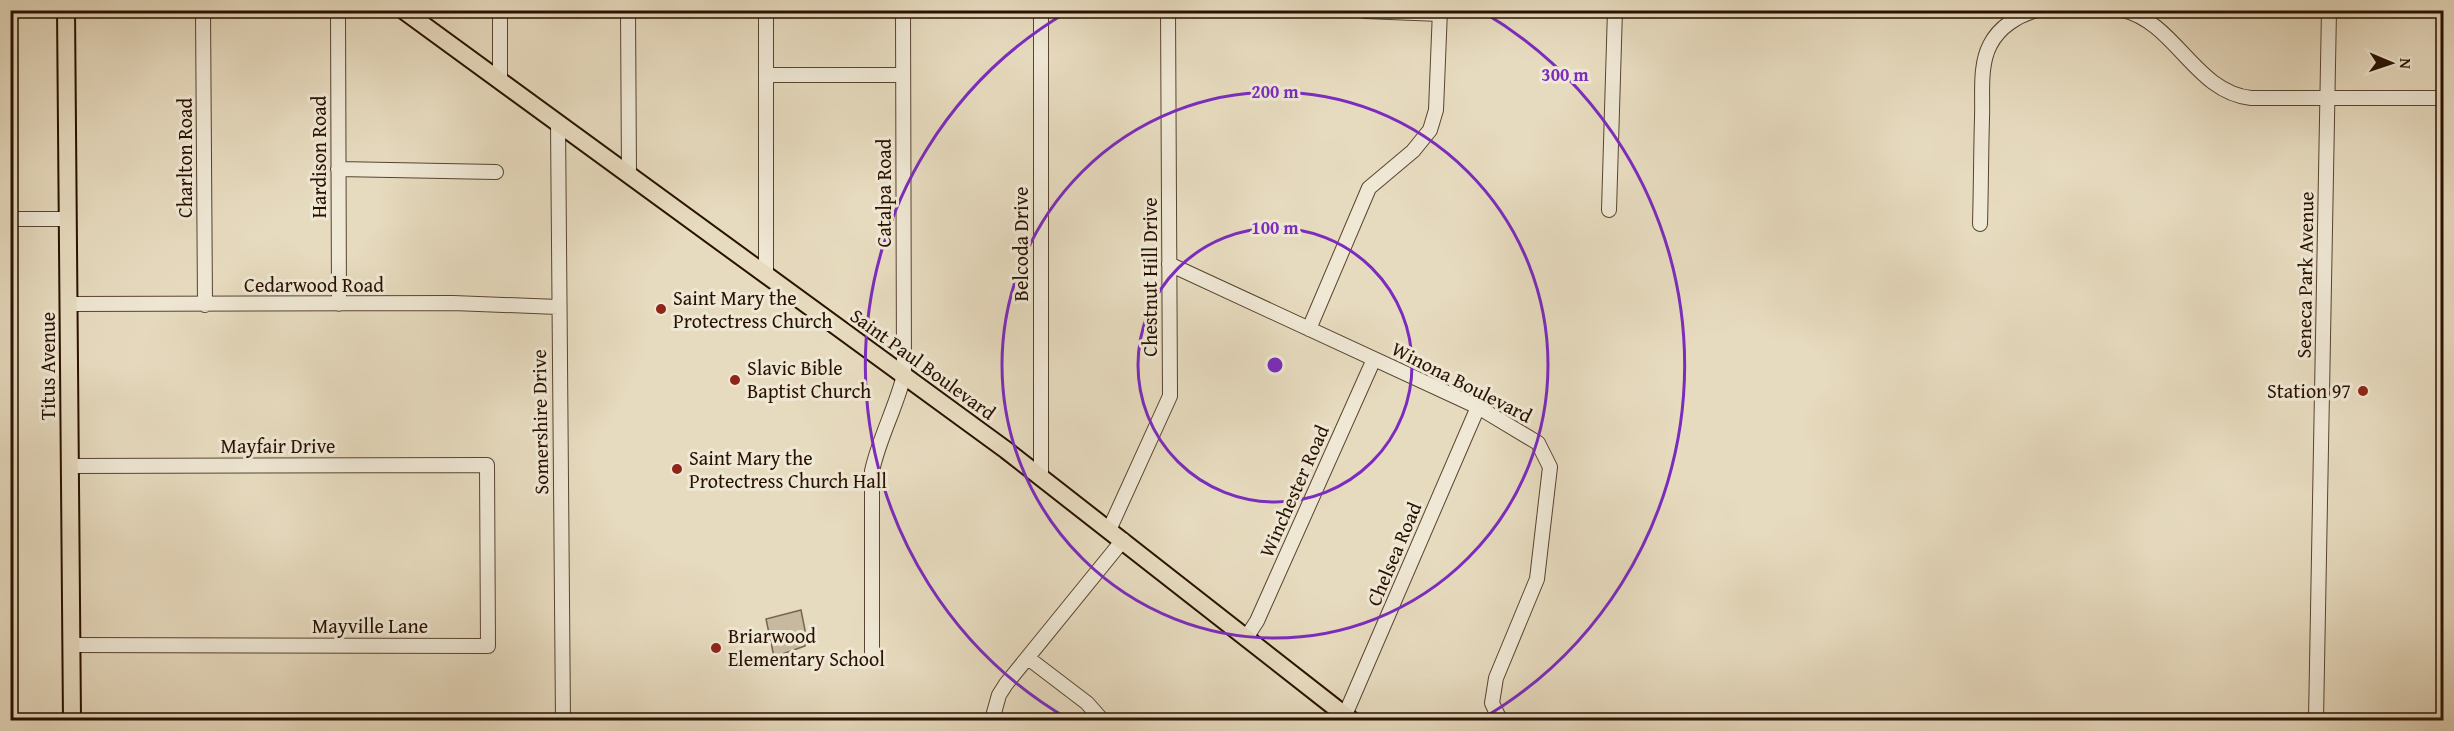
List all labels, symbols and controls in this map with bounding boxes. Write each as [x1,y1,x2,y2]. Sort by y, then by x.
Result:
north arrow [2361,33,2421,93]
text: N [2394,58,2418,70]
text: 300 m [1541,61,1589,88]
text: 200 m [1251,78,1299,105]
street label: Hardison Road [304,95,333,218]
street label: Charlton Road [170,98,199,218]
street label: Catalpa Road [869,138,898,247]
street label: Belcoda Drive [1006,187,1035,301]
street label: Seneca Park Avenue [2289,191,2320,359]
street label: Chestnut Hill Drive [1135,197,1164,357]
text: 100 m [1251,214,1299,241]
street label: Cedarwood Road [244,270,384,299]
place label: Saint Mary the Protectress Church [673,283,833,335]
street label: Saint Paul Boulevard [845,301,1002,427]
marker: Saint Mary the Protectress Church [654,302,668,316]
street label: Titus Avenue [33,312,62,420]
street label: Winona Boulevard [1387,334,1538,430]
street label: Somershire Drive [524,349,555,495]
place label: Slavic Bible Baptist Church [747,353,871,405]
centre of rings [1265,355,1285,375]
marker: Slavic Bible Baptist Church [728,373,742,387]
place label: Station 97 [2267,376,2351,405]
marker: Station 97 [2356,384,2370,398]
street label: Winchester Road [1251,420,1336,562]
street label: Mayfair Drive [221,431,335,460]
place label: Saint Mary the Protectress Church Hall [689,443,887,495]
marker: Saint Mary the Protectress Church Hall [670,462,684,476]
street label: Chelsea Road [1359,497,1429,610]
street label: Mayville Lane [312,611,428,640]
place label: Briarwood Elementary School [728,621,885,673]
marker: Briarwood Elementary School [709,641,723,655]

